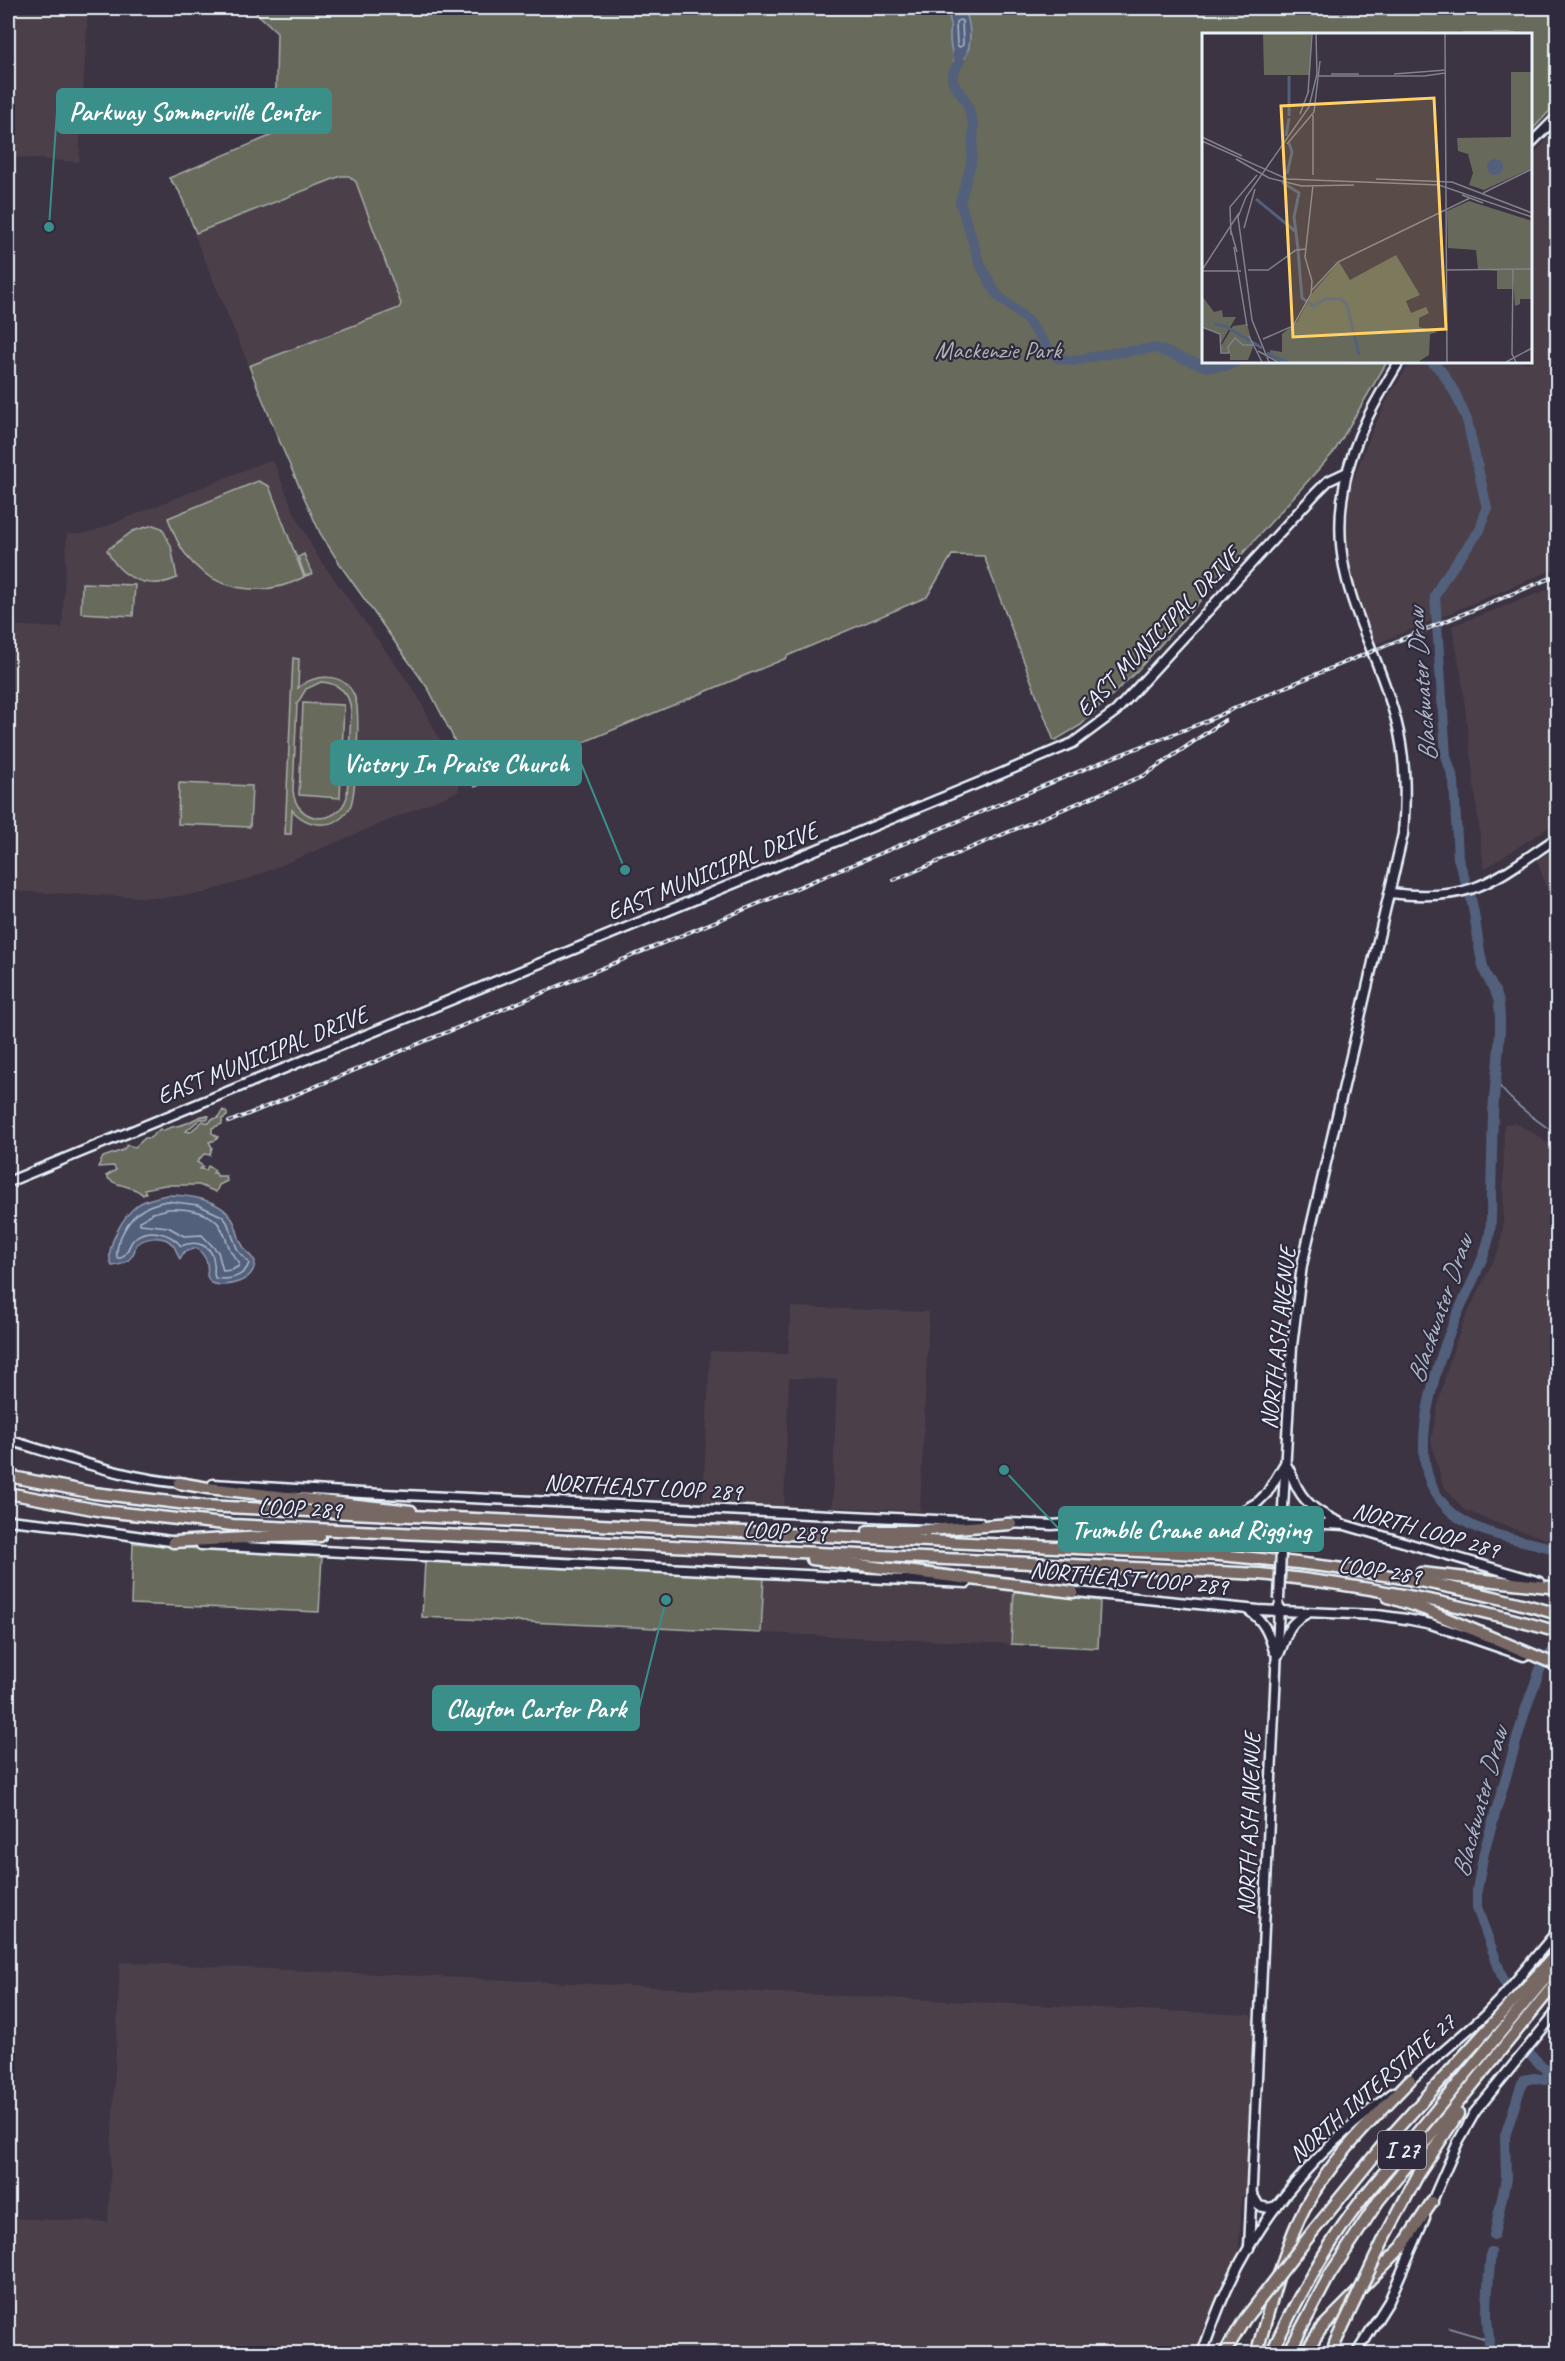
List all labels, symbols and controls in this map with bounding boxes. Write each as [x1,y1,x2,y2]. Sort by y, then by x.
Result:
inset map [1202,33,1532,363]
callout: Parkway Sommerville Center [57,89,331,133]
text: Parkway Sommerville Center [69,95,321,128]
park label: Mackenzie Park [935,335,1063,365]
street label: EAST MUNICIPAL DRIVE [1069,539,1249,723]
water label: Blackwater Draw [1398,602,1445,763]
callout: Victory In Praise Church [331,741,581,785]
text: Victory In Praise Church [343,747,570,780]
street label: EAST MUNICIPAL DRIVE [602,814,824,927]
street label: EAST MUNICIPAL DRIVE [152,998,374,1111]
water label: Blackwater Draw [1399,1227,1482,1387]
street label: NORTH ASH AVENUE [1253,1242,1303,1431]
street label: NORTHEAST LOOP 289 [543,1467,745,1507]
street label: LOOP 289 [258,1491,344,1525]
street label: NORTH LOOP 289 [1349,1495,1505,1566]
callout: Trumble Crane and Rigging [1059,1507,1323,1551]
text: Trumble Crane and Rigging [1071,1513,1313,1546]
street label: LOOP 289 [743,1514,829,1548]
street label: LOOP 289 [1337,1549,1425,1592]
street label: NORTHEAST LOOP 289 [1029,1554,1231,1602]
callout: Clayton Carter Park [433,1686,639,1730]
text: Clayton Carter Park [446,1692,628,1725]
water label: Blackwater Draw [1444,1719,1517,1881]
street label: NORTH ASH AVENUE [1231,1729,1267,1916]
street label: NORTH INTERSTATE 27 [1282,2007,1463,2169]
road number: I 27 [1378,2131,1426,2169]

